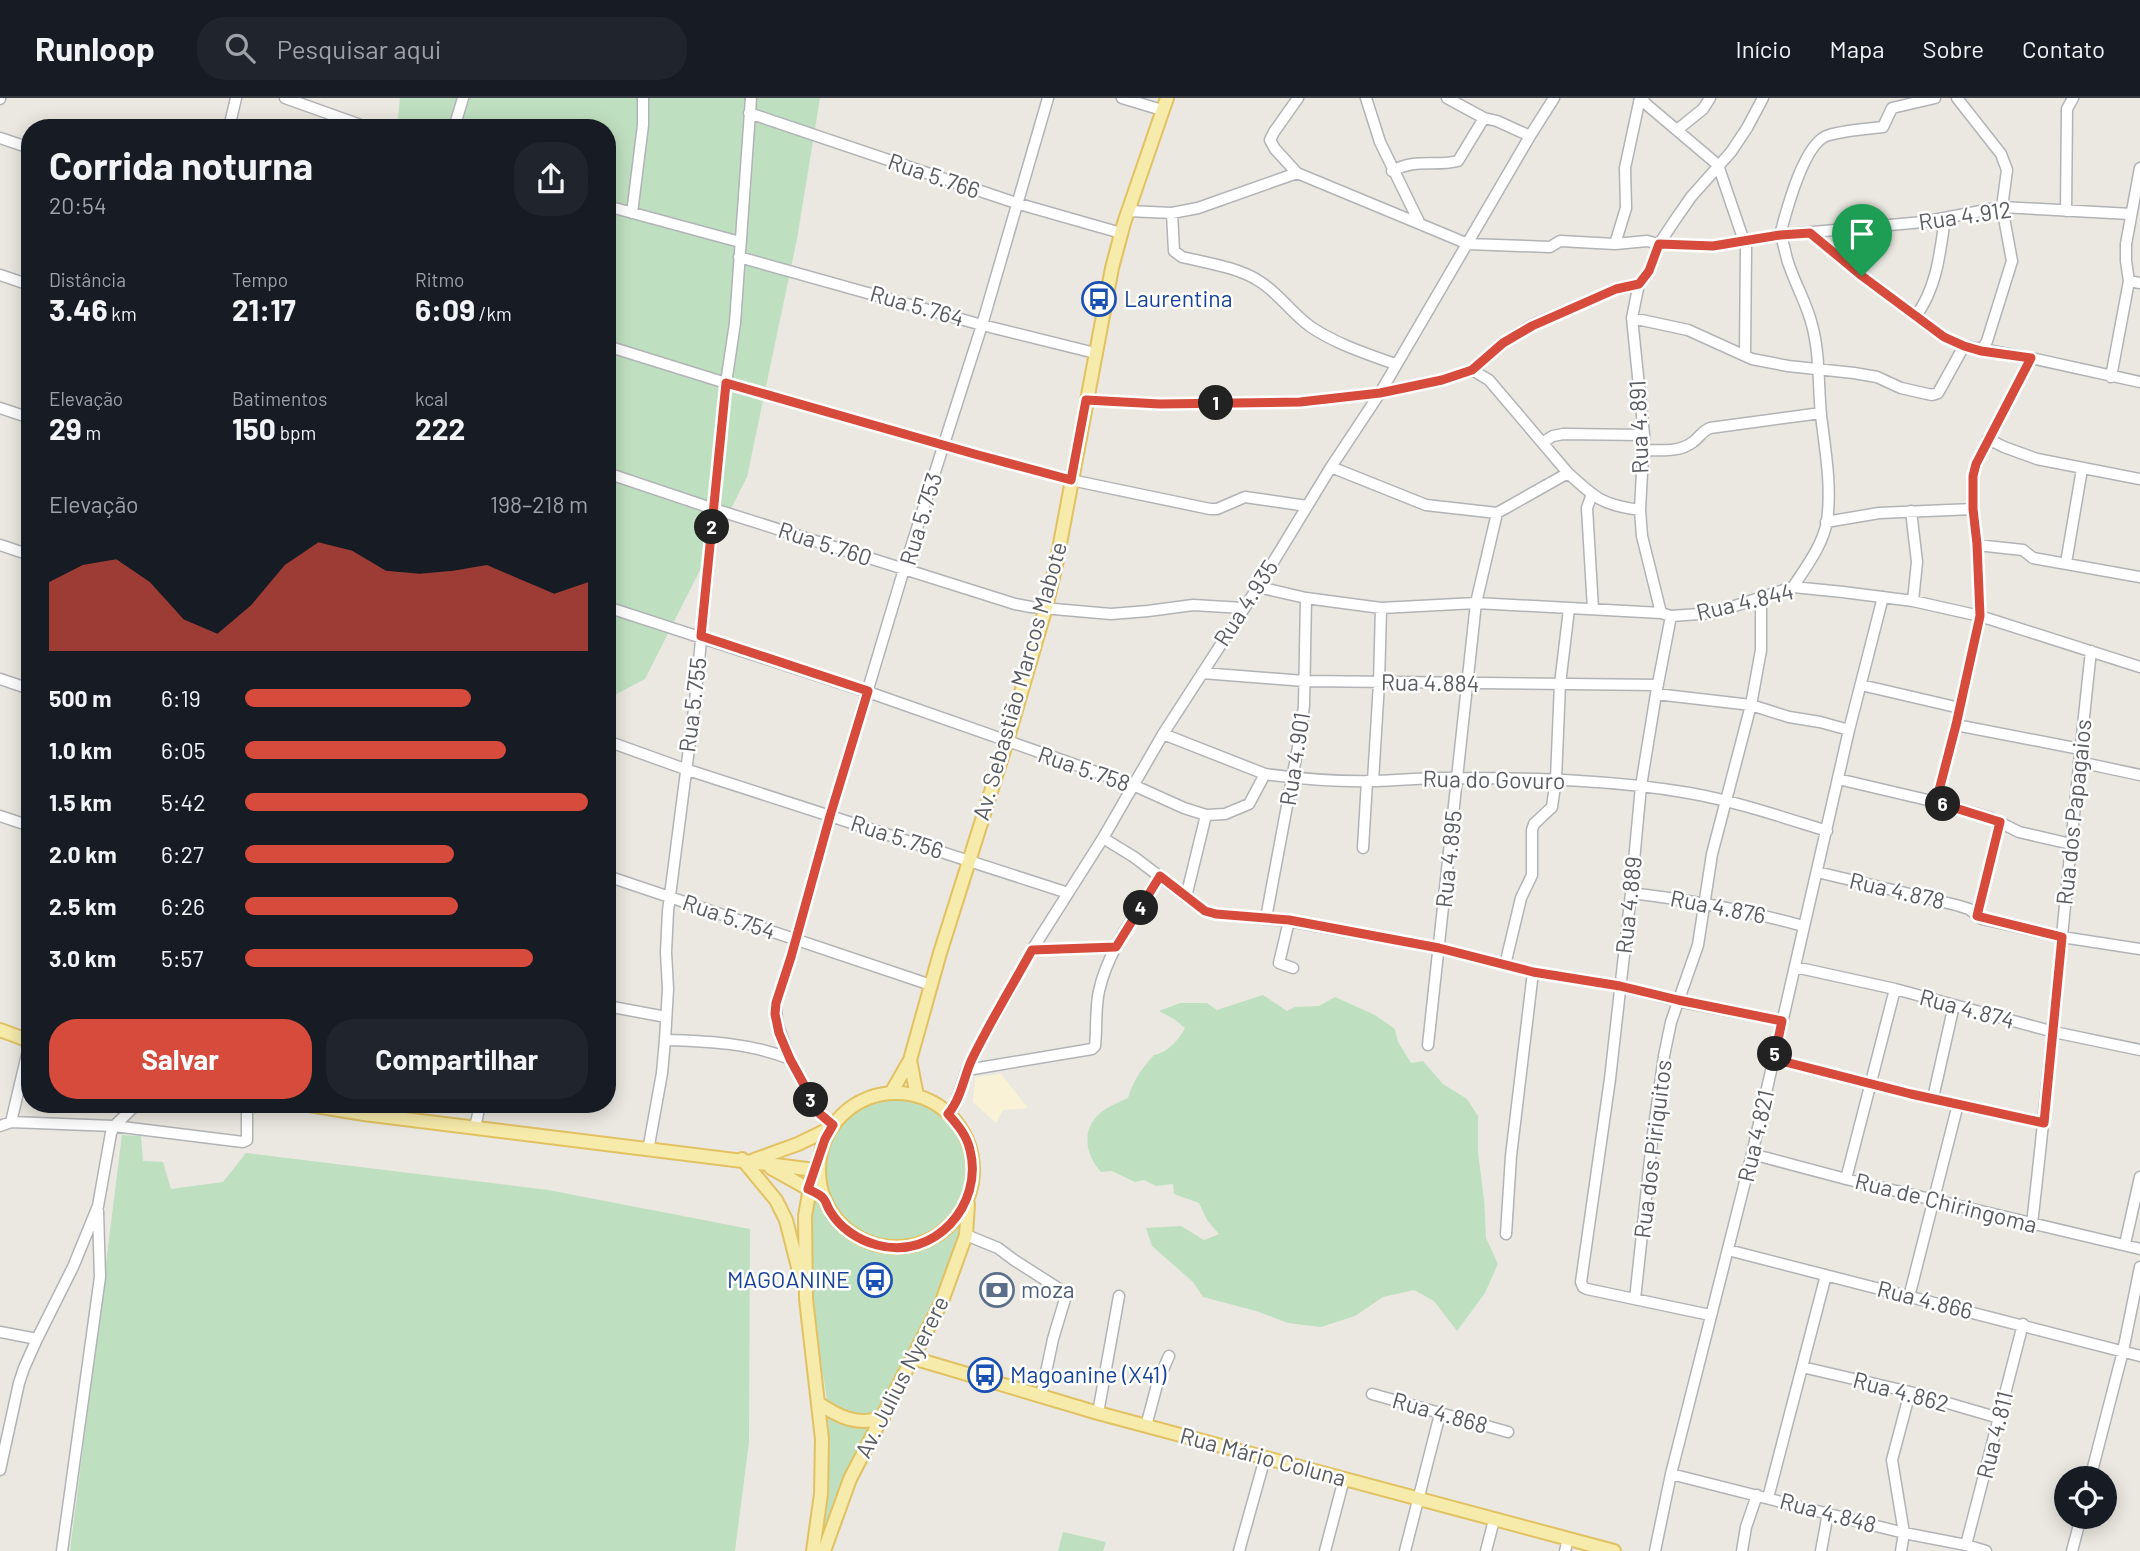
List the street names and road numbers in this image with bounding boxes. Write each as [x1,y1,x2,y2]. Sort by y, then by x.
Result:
street label: Rua 5.766 [885,146,984,204]
street label: Rua 4.912 [1917,195,2013,235]
street label: Rua 5.764 [867,278,967,332]
street label: Rua 4.891 [1622,380,1654,474]
street label: Rua 5.753 [893,469,947,568]
street label: Rua 5.760 [775,515,876,571]
street label: Av. Sebastião Marcos Mabote [966,538,1072,823]
street label: Rua 4.935 [1207,554,1283,651]
street label: Rua 4.844 [1693,576,1796,626]
street label: Rua 5.755 [672,656,712,754]
street label: Rua 4.884 [1381,667,1479,697]
street label: Rua 4.901 [1273,710,1315,808]
street label: Rua dos Papagaios [2049,718,2097,906]
street label: Rua 5.758 [1035,739,1134,797]
street label: Rua do Govuro [1422,764,1566,794]
street label: Rua 5.756 [848,808,947,864]
street label: Rua 4.895 [1429,809,1467,909]
street label: Rua 4.889 [1609,855,1647,955]
street label: Rua 4.878 [1847,866,1947,915]
street label: Rua 4.876 [1668,883,1768,929]
street label: Rua 5.754 [679,887,779,945]
street label: Rua 4.874 [1917,982,2018,1034]
street label: Rua dos Piriquitos [1627,1058,1677,1240]
street label: Rua 4.821 [1731,1087,1779,1185]
street label: Rua de Chiringoma [1852,1166,2040,1238]
street label: Rua 4.866 [1875,1274,1976,1324]
street label: Av. Julius Nyerere [848,1291,954,1462]
street label: Rua 4.862 [1850,1365,1952,1417]
street label: Rua 4.868 [1389,1385,1491,1439]
street label: Rua 4.811 [1970,1388,2018,1481]
street label: Rua Mário Coluna [1177,1420,1349,1492]
street label: Rua 4.848 [1777,1486,1879,1538]

